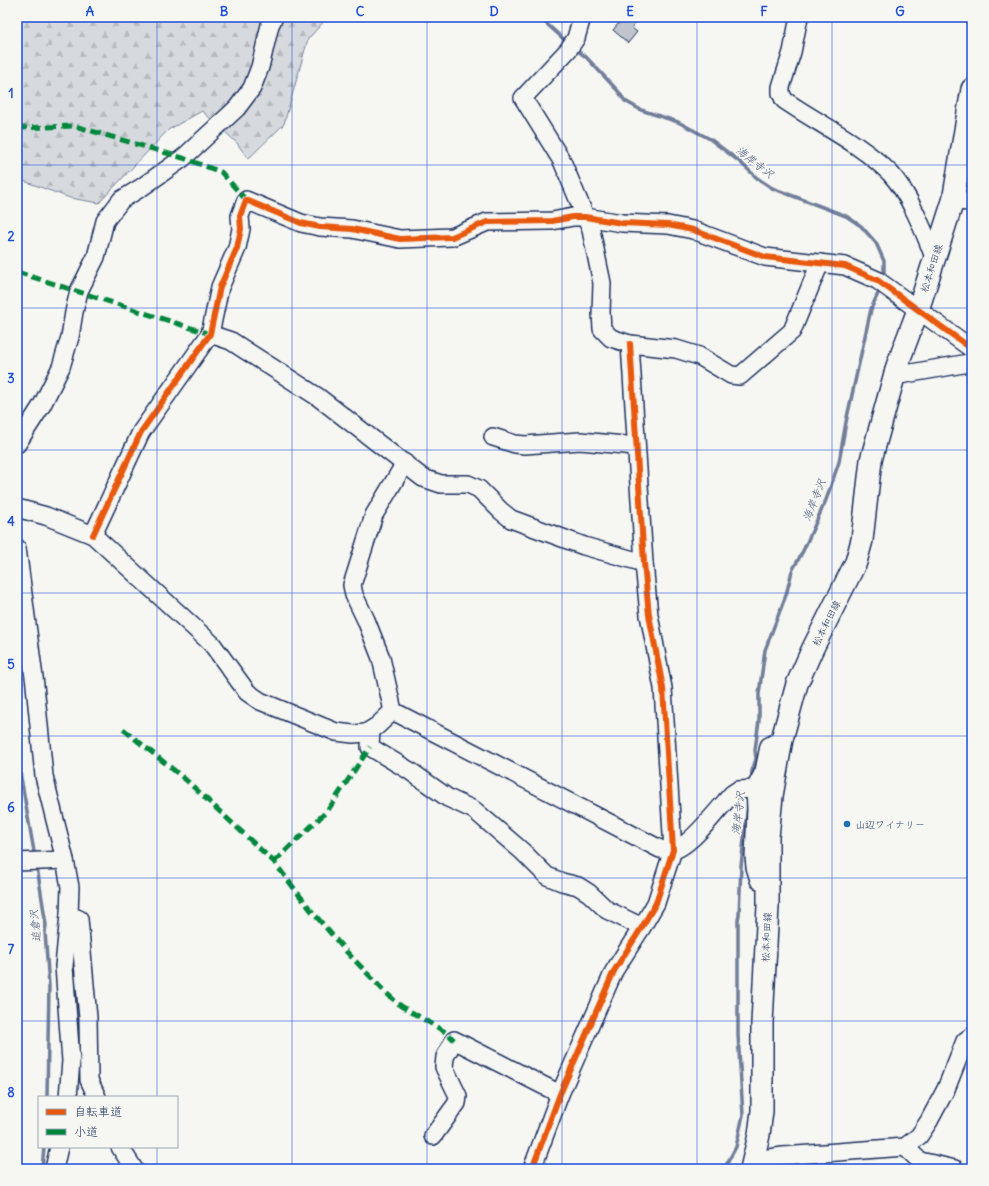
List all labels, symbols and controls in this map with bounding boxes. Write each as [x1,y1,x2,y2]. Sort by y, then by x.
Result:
text: A [86,3,95,20]
text: B [220,3,229,20]
text: C [356,3,365,20]
text: D [489,3,499,20]
text: E [626,3,634,20]
text: F [760,3,768,20]
text: G [895,3,905,20]
text: 1 [8,85,14,102]
water label: 海岸寺沢 [733,143,777,182]
text: 2 [7,228,15,245]
street label: 松本和田線 [918,242,945,294]
text: 3 [7,370,15,387]
water label: 海岸寺沢 [799,476,829,523]
text: 4 [7,513,15,530]
street label: 松本和田線 [809,598,844,648]
text: 5 [7,656,15,673]
water label: 海岸寺沢 [728,789,748,836]
text: 6 [7,799,15,816]
place label: 山辺ワイナリー [855,818,925,831]
marker: 山辺ワイナリー [842,819,852,829]
water label: 追倉沢 [26,908,44,943]
street label: 松本和田線 [759,912,774,962]
text: 7 [8,941,15,958]
text: 8 [7,1084,15,1101]
legend [38,1096,178,1148]
text: 自転車道 [74,1104,122,1119]
text: 小道 [74,1124,98,1139]

